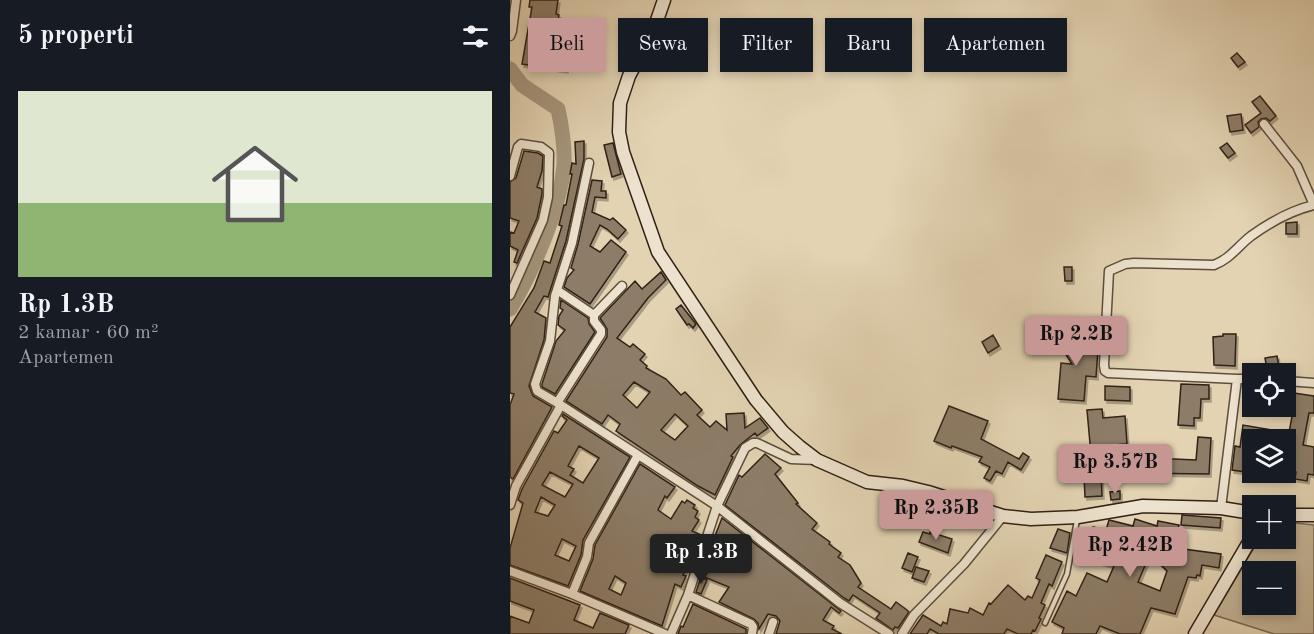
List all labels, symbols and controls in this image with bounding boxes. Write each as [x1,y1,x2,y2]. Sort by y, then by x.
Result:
chip: Beli [528,18,606,72]
chip: Sewa [618,18,708,72]
chip: Filter [720,18,813,72]
chip: Baru [825,18,912,72]
chip: Apartemen [924,18,1067,72]
icon: filters [459,20,492,53]
text: 5 properti [18,23,134,49]
icon: home [201,130,309,238]
text: Rp 1.3B [18,292,114,318]
pin: Rp 2.2B [1021,316,1131,367]
text: 2 kamar · 60 m² [18,323,159,343]
text: Rp 2.2B [1039,325,1113,345]
text: Apartemen [18,348,114,368]
map controls [1242,363,1296,615]
button: locate [1242,363,1296,417]
button: layers [1242,429,1296,483]
pin: Rp 3.57B [1053,444,1177,495]
text: Rp 3.57B [1072,453,1158,473]
pin: Rp 2.35B [874,490,998,541]
button: + [1242,495,1296,549]
text: Rp 2.35B [893,499,979,519]
pin: Rp 2.42B [1068,527,1192,578]
pin: Rp 1.3B [646,534,756,585]
text: Rp 2.42B [1087,536,1173,556]
text: Rp 1.3B [664,543,738,563]
button: − [1242,561,1296,615]

